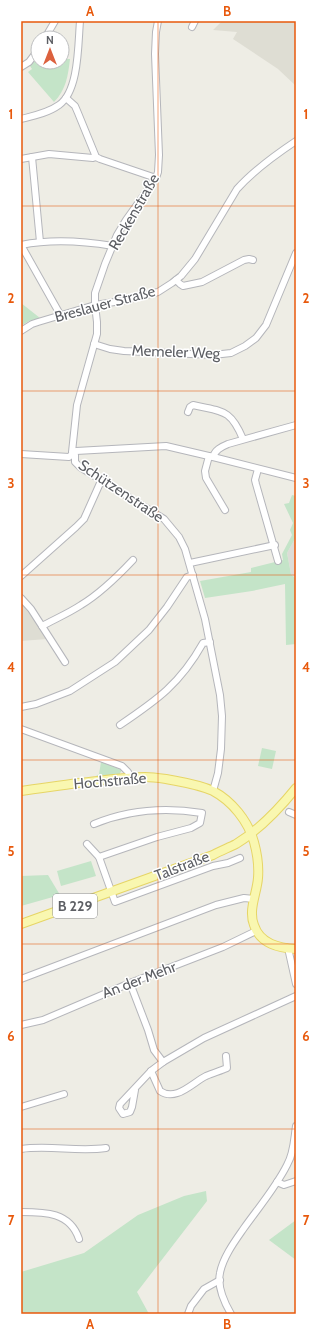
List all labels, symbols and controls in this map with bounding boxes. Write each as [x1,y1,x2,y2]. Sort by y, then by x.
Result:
text: A [86,3,95,19]
text: B [223,3,231,19]
north arrow [30,30,70,70]
text: N [46,33,54,47]
text: 1 [9,106,13,122]
text: 1 [304,106,308,122]
street label: Reckenstraße [105,170,163,253]
street label: Breslauer Straße [53,282,158,326]
text: 2 [8,290,15,306]
text: 2 [303,290,310,306]
street label: Memeler Weg [131,341,221,363]
street label: Schützenstraße [75,456,167,526]
text: 3 [7,475,15,491]
text: 3 [302,475,310,491]
text: 4 [7,659,15,675]
text: 4 [302,659,310,675]
street label: Hochstraße [73,769,147,793]
text: 5 [8,843,15,859]
text: 5 [303,843,310,859]
street label: Talstraße [152,847,212,885]
road number: B 229 [53,894,97,918]
street label: An der Mehr [100,958,179,1002]
text: 6 [7,1028,15,1044]
text: 6 [302,1028,310,1044]
text: 7 [8,1212,15,1228]
text: 7 [303,1212,310,1228]
text: A [86,1316,95,1332]
text: B [223,1316,231,1332]

